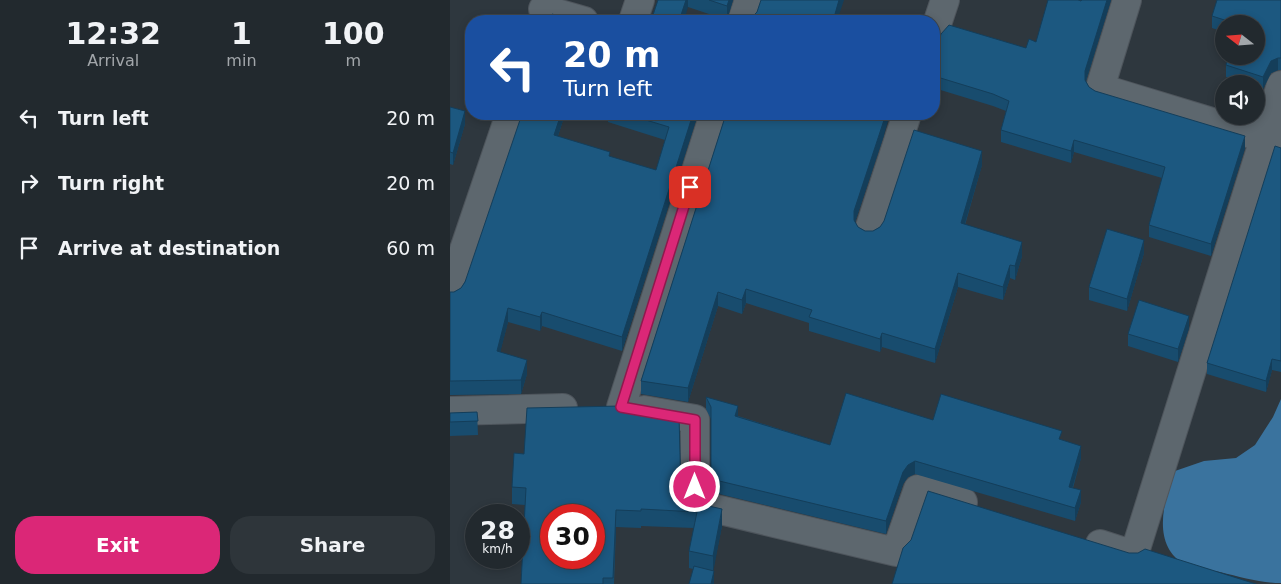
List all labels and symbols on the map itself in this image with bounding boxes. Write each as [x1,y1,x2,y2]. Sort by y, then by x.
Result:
north arrow [1215,15,1265,65]
pin [669,166,711,208]
position arrow [668,460,720,512]
speed limit sign: 30 [540,504,605,569]

